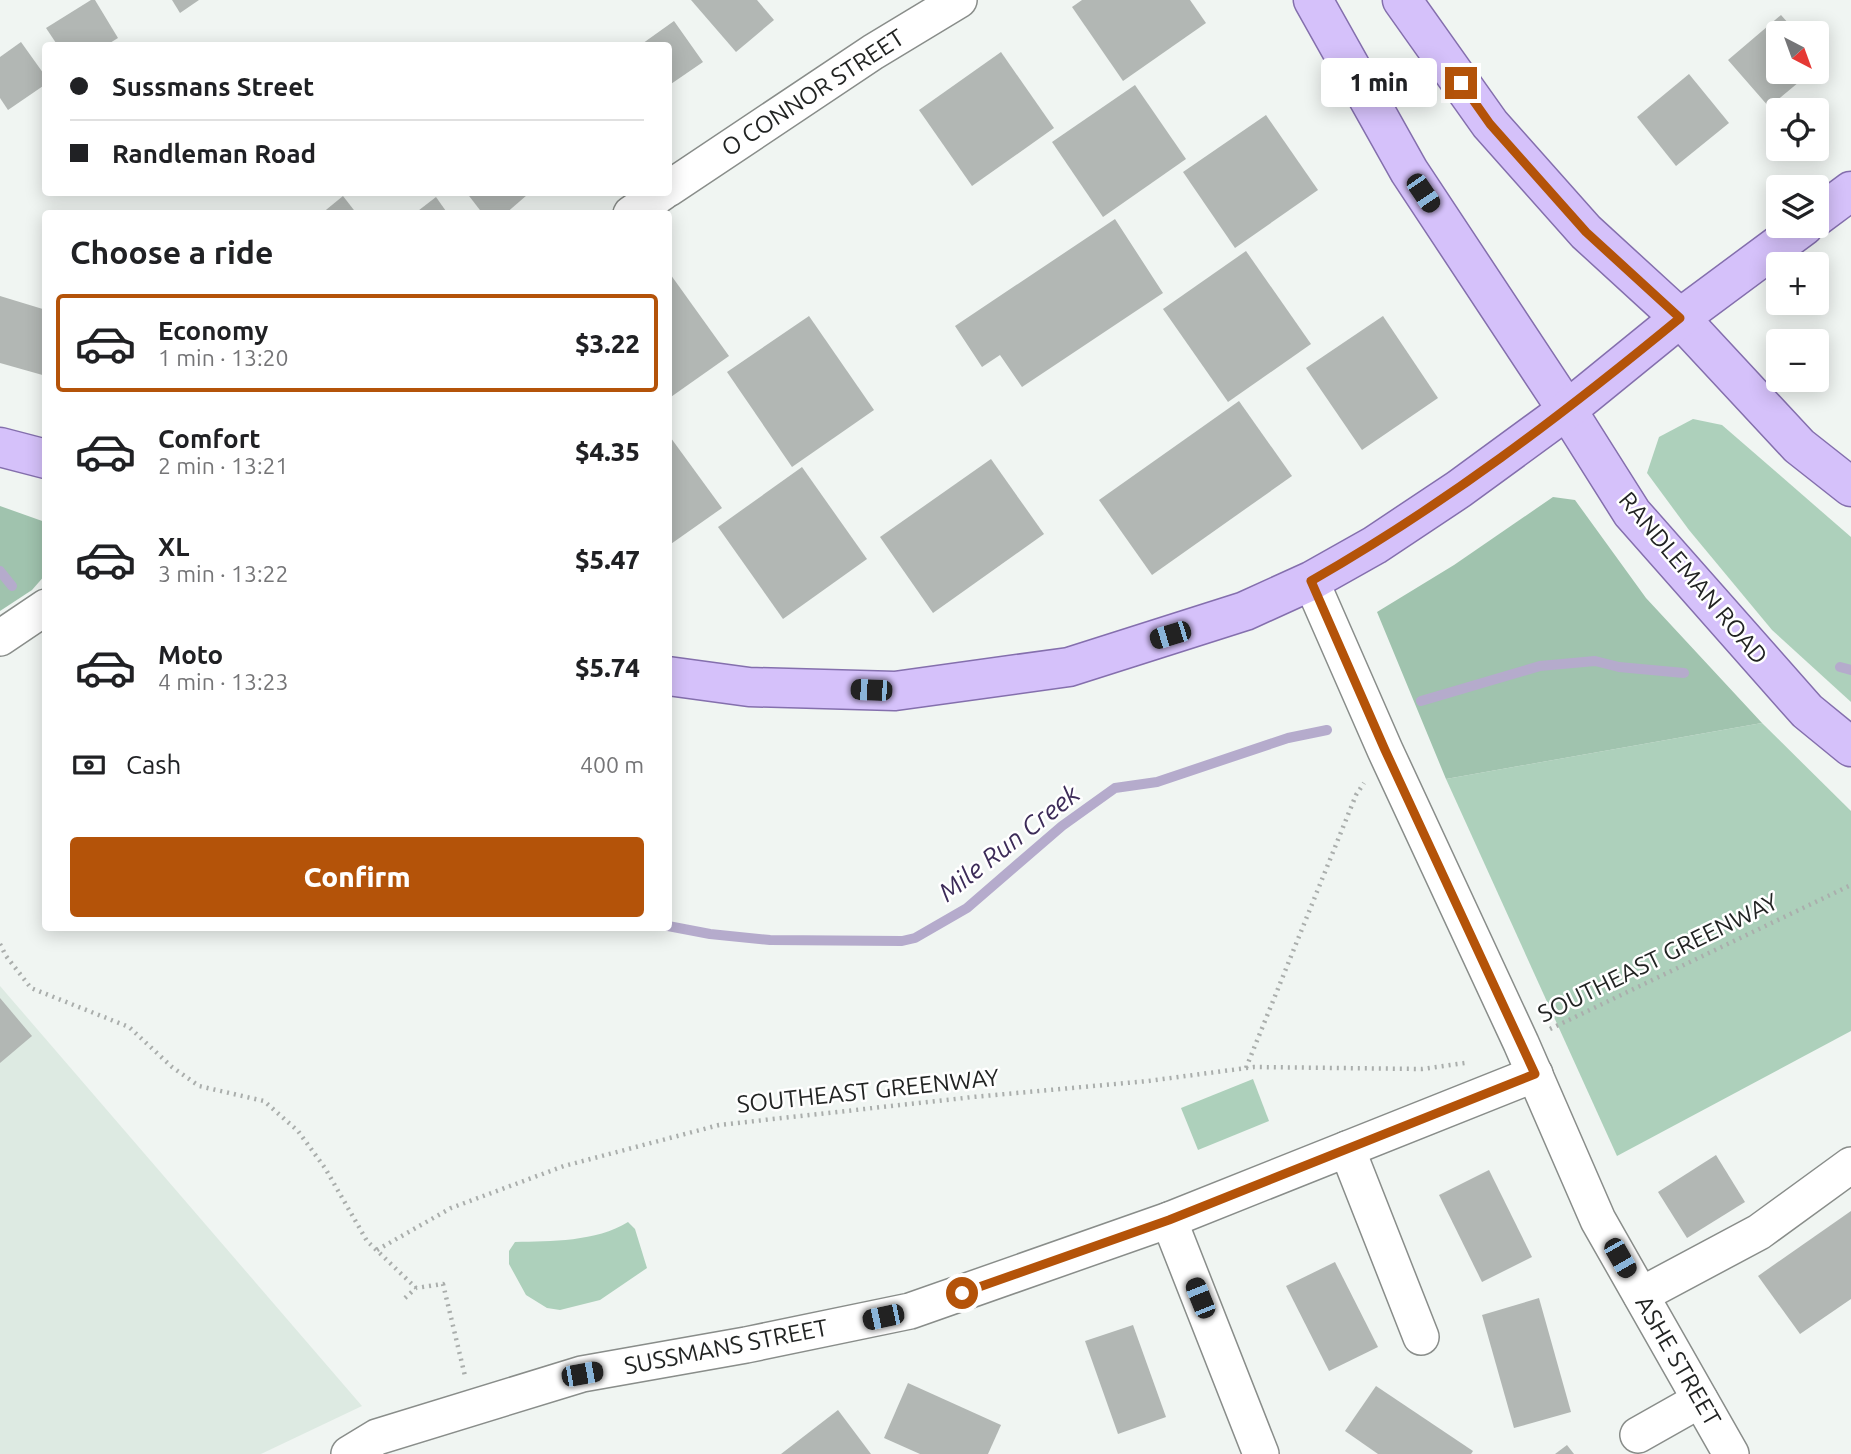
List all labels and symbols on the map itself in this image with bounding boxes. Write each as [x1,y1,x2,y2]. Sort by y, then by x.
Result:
north arrow [1766,21,1829,84]
street label: O CONNOR STREET [717,24,909,162]
callout: 1 min [1321,58,1436,108]
route end [1445,67,1477,99]
car [1403,170,1444,216]
street label: RANDLEMAN ROAD [1614,486,1773,669]
car [1147,619,1194,651]
car [850,679,893,701]
water label: Mile Run Creek [932,778,1085,907]
street label: SOUTHEAST GREENWAY [1533,888,1782,1027]
street label: SOUTHEAST GREENWAY [736,1063,1000,1118]
car [1601,1235,1640,1281]
car [1183,1275,1218,1321]
route start [946,1277,978,1309]
street label: ASHE STREET [1630,1291,1726,1430]
car [861,1302,906,1332]
street label: SUSSMANS STREET [622,1314,830,1380]
car [560,1360,605,1388]

